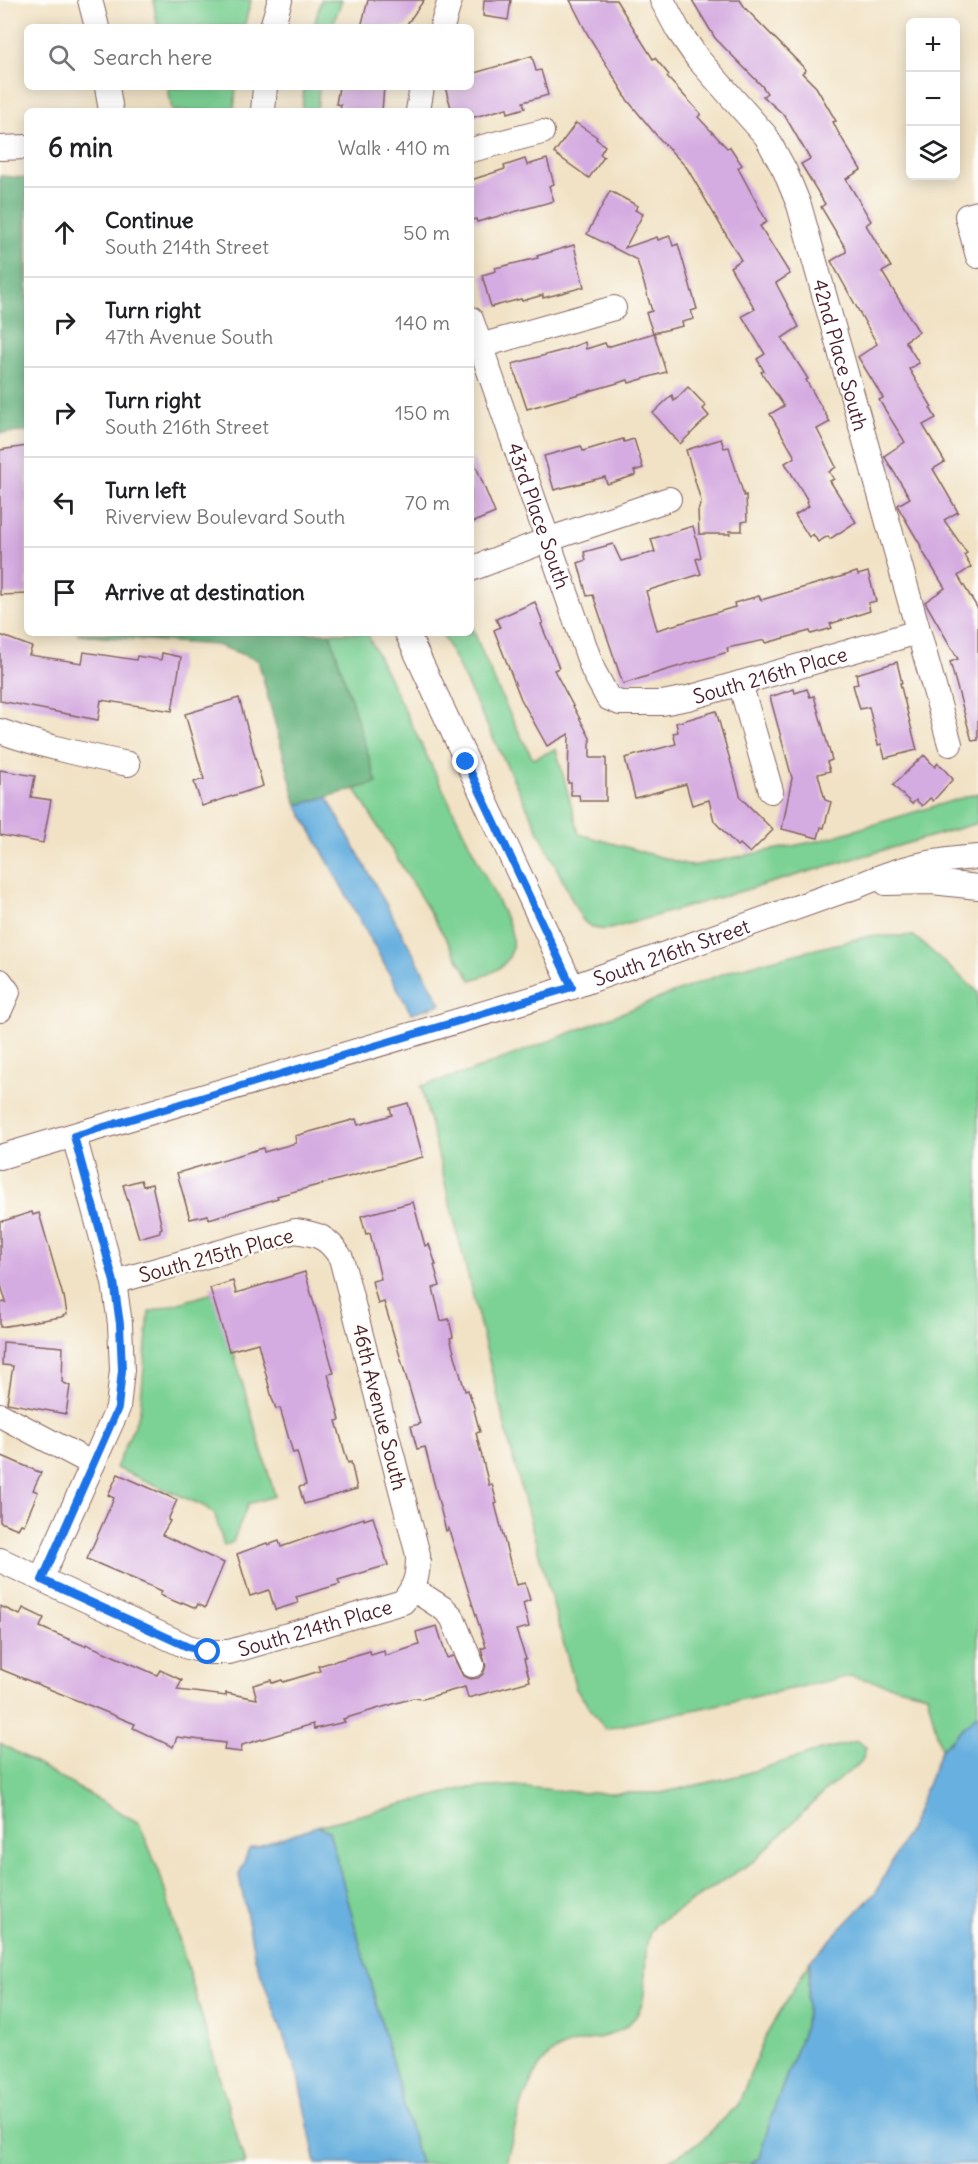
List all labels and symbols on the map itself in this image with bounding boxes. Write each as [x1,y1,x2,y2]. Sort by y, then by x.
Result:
street label: 42nd Place South [808,276,874,433]
street label: 43rd Place South [502,439,576,592]
street label: South 216th Place [690,641,850,708]
route end [452,748,478,774]
street label: South 216th Street [590,913,753,991]
street label: South 215th Place [136,1222,296,1288]
street label: 46th Avenue South [347,1321,413,1493]
street label: South 214th Place [235,1593,395,1661]
route start [194,1638,220,1664]

